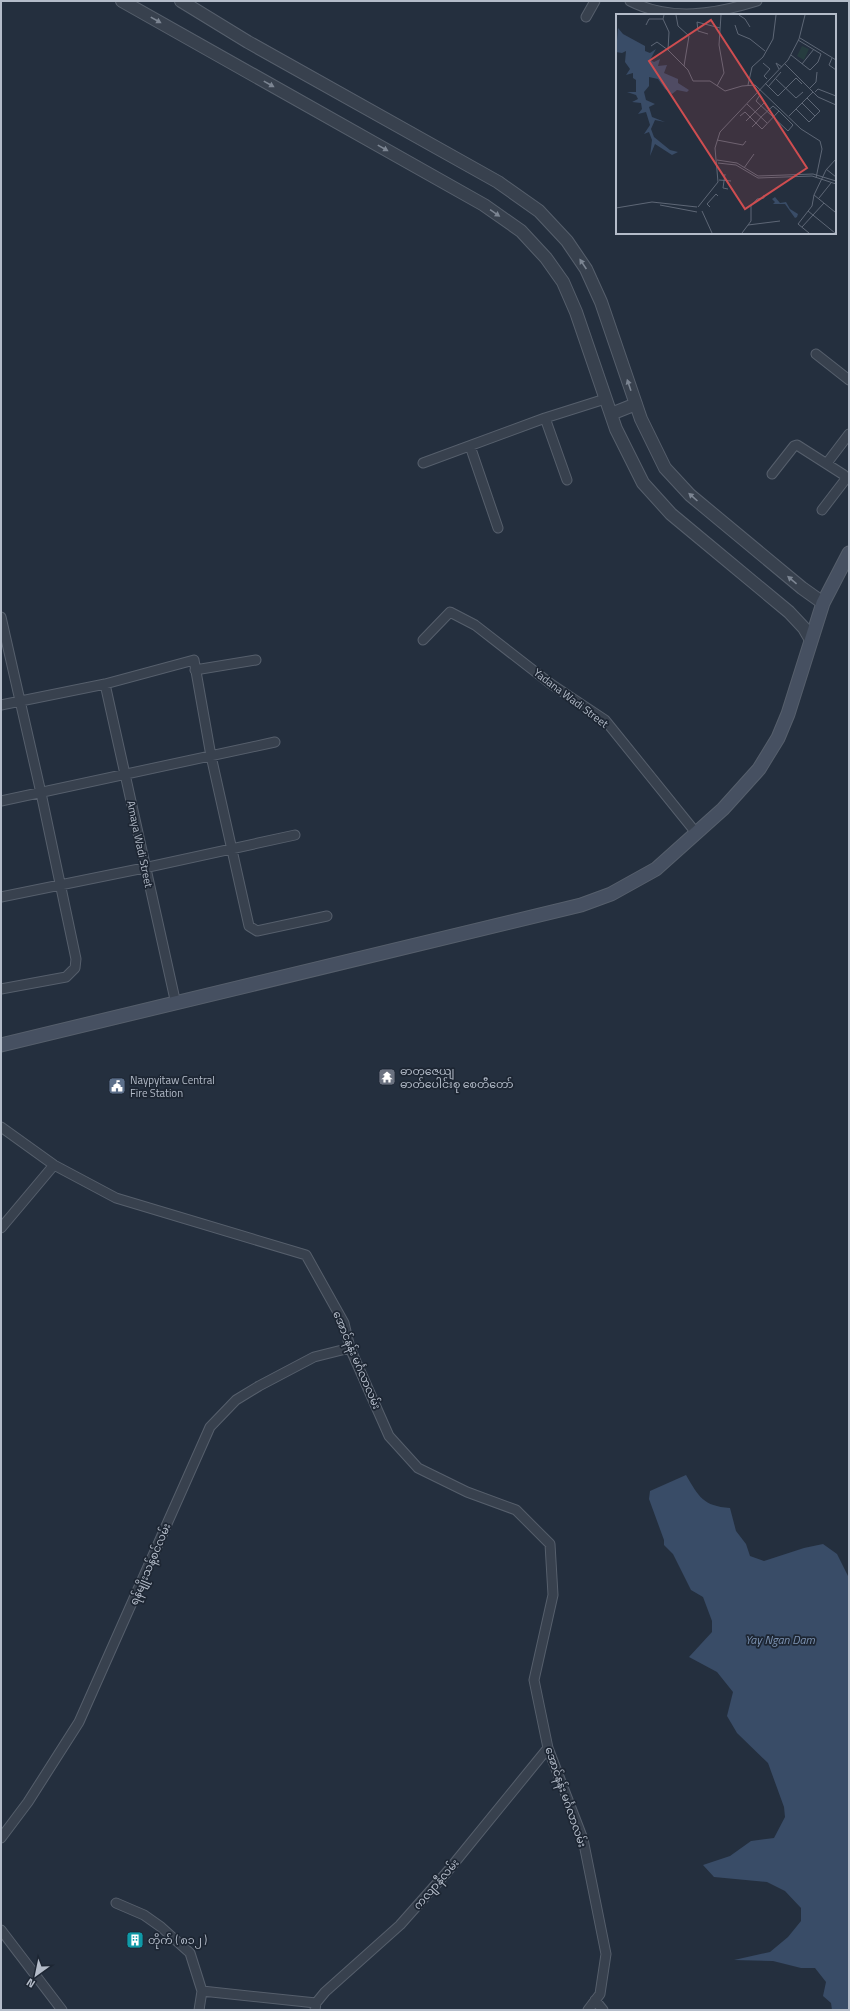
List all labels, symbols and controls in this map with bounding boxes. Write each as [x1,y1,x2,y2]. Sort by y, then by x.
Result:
inset map [616,14,836,234]
one-way arrow [150,17,162,24]
one-way arrow [264,81,275,88]
one-way arrow [377,145,389,151]
one-way arrow [490,209,501,217]
one-way arrow [579,258,586,270]
one-way arrow [626,379,632,391]
one-way arrow [687,492,698,501]
one-way arrow [787,576,798,585]
street label: Yadana Wadi Street [530,665,612,732]
street label: Amaya Wadi Street [123,799,157,889]
place label: ဓာတုဇေယျ ဓာတ်ပေါင်းစု စေတီတော် [400,1063,514,1093]
temple icon: ဓာတုဇေယျ ဓာတ်ပေါင်းစု စေတီတော် [377,1067,397,1087]
place label: Naypyitaw Central Fire Station [130,1072,215,1101]
public building icon: Naypyitaw Central Fire Station [107,1076,127,1096]
street label: အောင်နန်း မင်္ဂလာလမ်း [328,1308,385,1412]
street label: ရန်မျိုးသန့်စင်လမ်း [126,1520,175,1608]
water label: Yay Ngan Dam [745,1630,815,1649]
street label: အောင်နန်း မင်္ဂလာလမ်း [540,1745,591,1850]
street label: ကလျာနီလမ်း [409,1855,463,1913]
building icon: တိုက် ( ၈၁၂ ) [125,1930,145,1950]
place label: တိုက် ( ၈၁၂ ) [148,1932,207,1949]
north arrow [16,1955,56,1995]
text: N [23,1975,38,1992]

